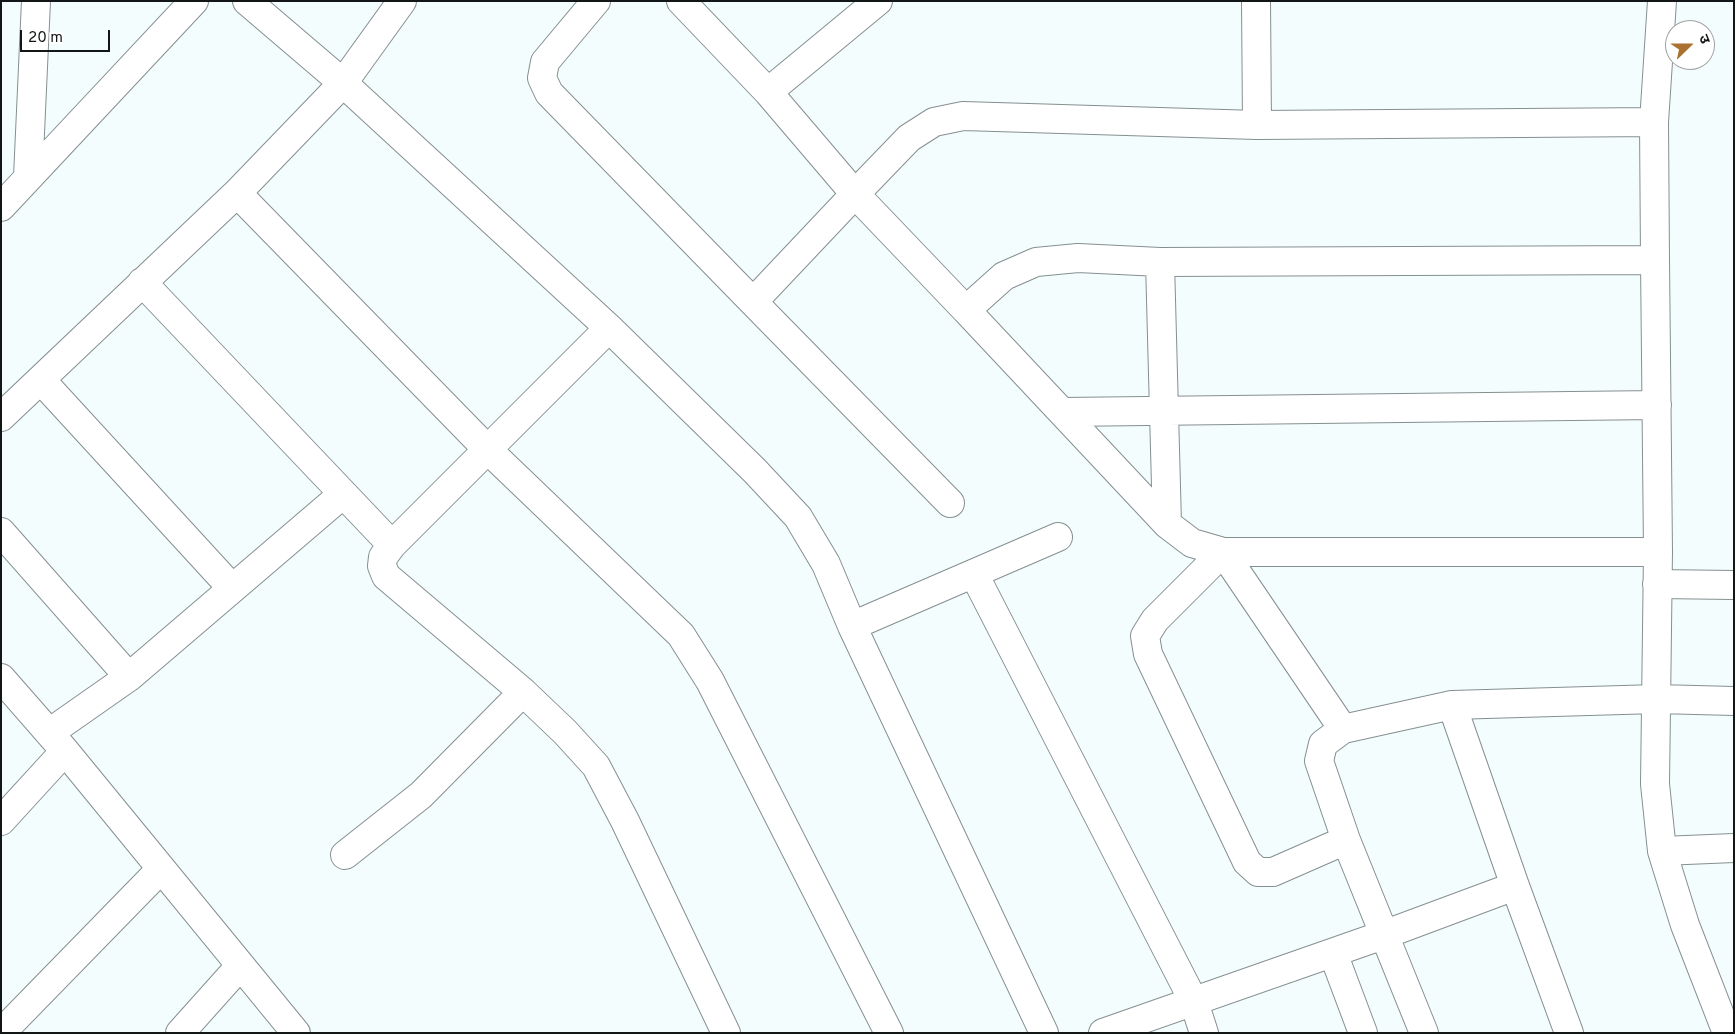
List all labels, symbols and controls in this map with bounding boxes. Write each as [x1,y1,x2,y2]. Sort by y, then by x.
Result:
scale bar [22,20,112,52]
north arrow [1665,20,1715,70]
text: 20 m [28,29,63,48]
text: उ [1694,33,1713,47]

